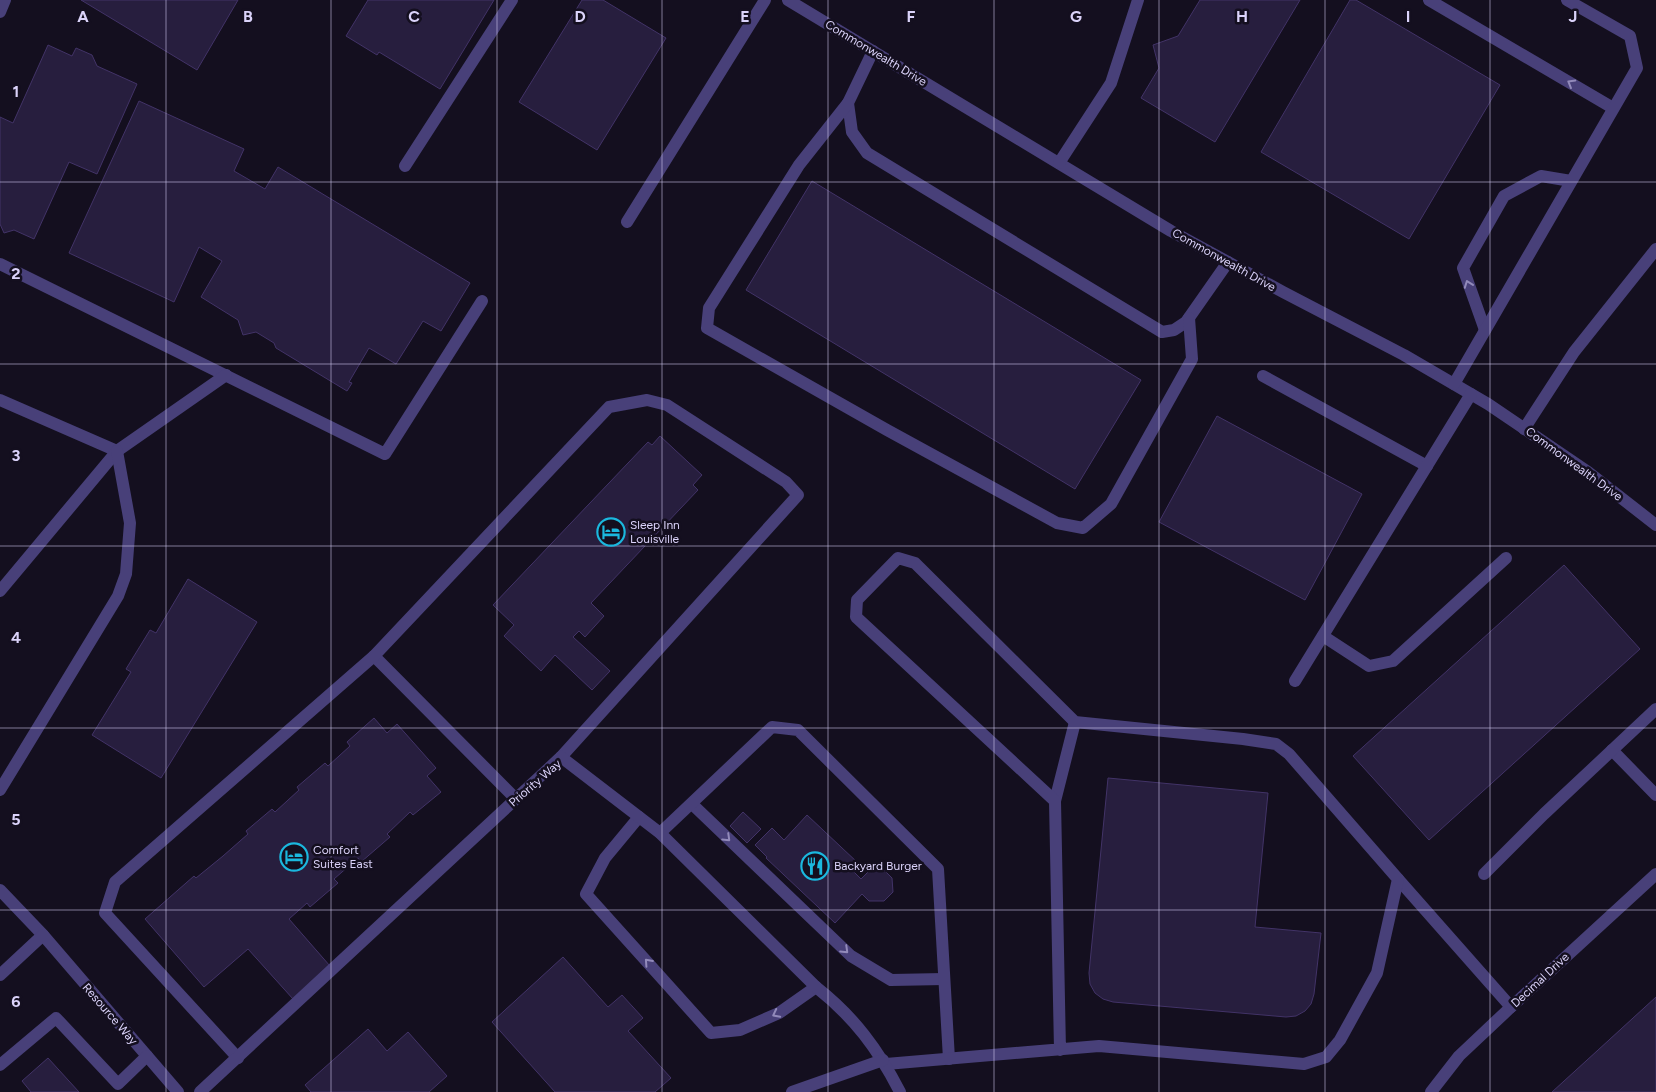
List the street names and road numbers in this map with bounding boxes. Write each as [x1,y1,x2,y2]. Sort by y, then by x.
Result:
street label: Commonwealth Drive [823,17,930,89]
street label: Commonwealth Drive [1170,226,1279,294]
street label: Commonwealth Drive [1523,424,1625,504]
street label: Priority Way [506,756,565,810]
street label: Decimal Drive [1508,949,1572,1010]
street label: Resource Way [80,980,141,1048]

